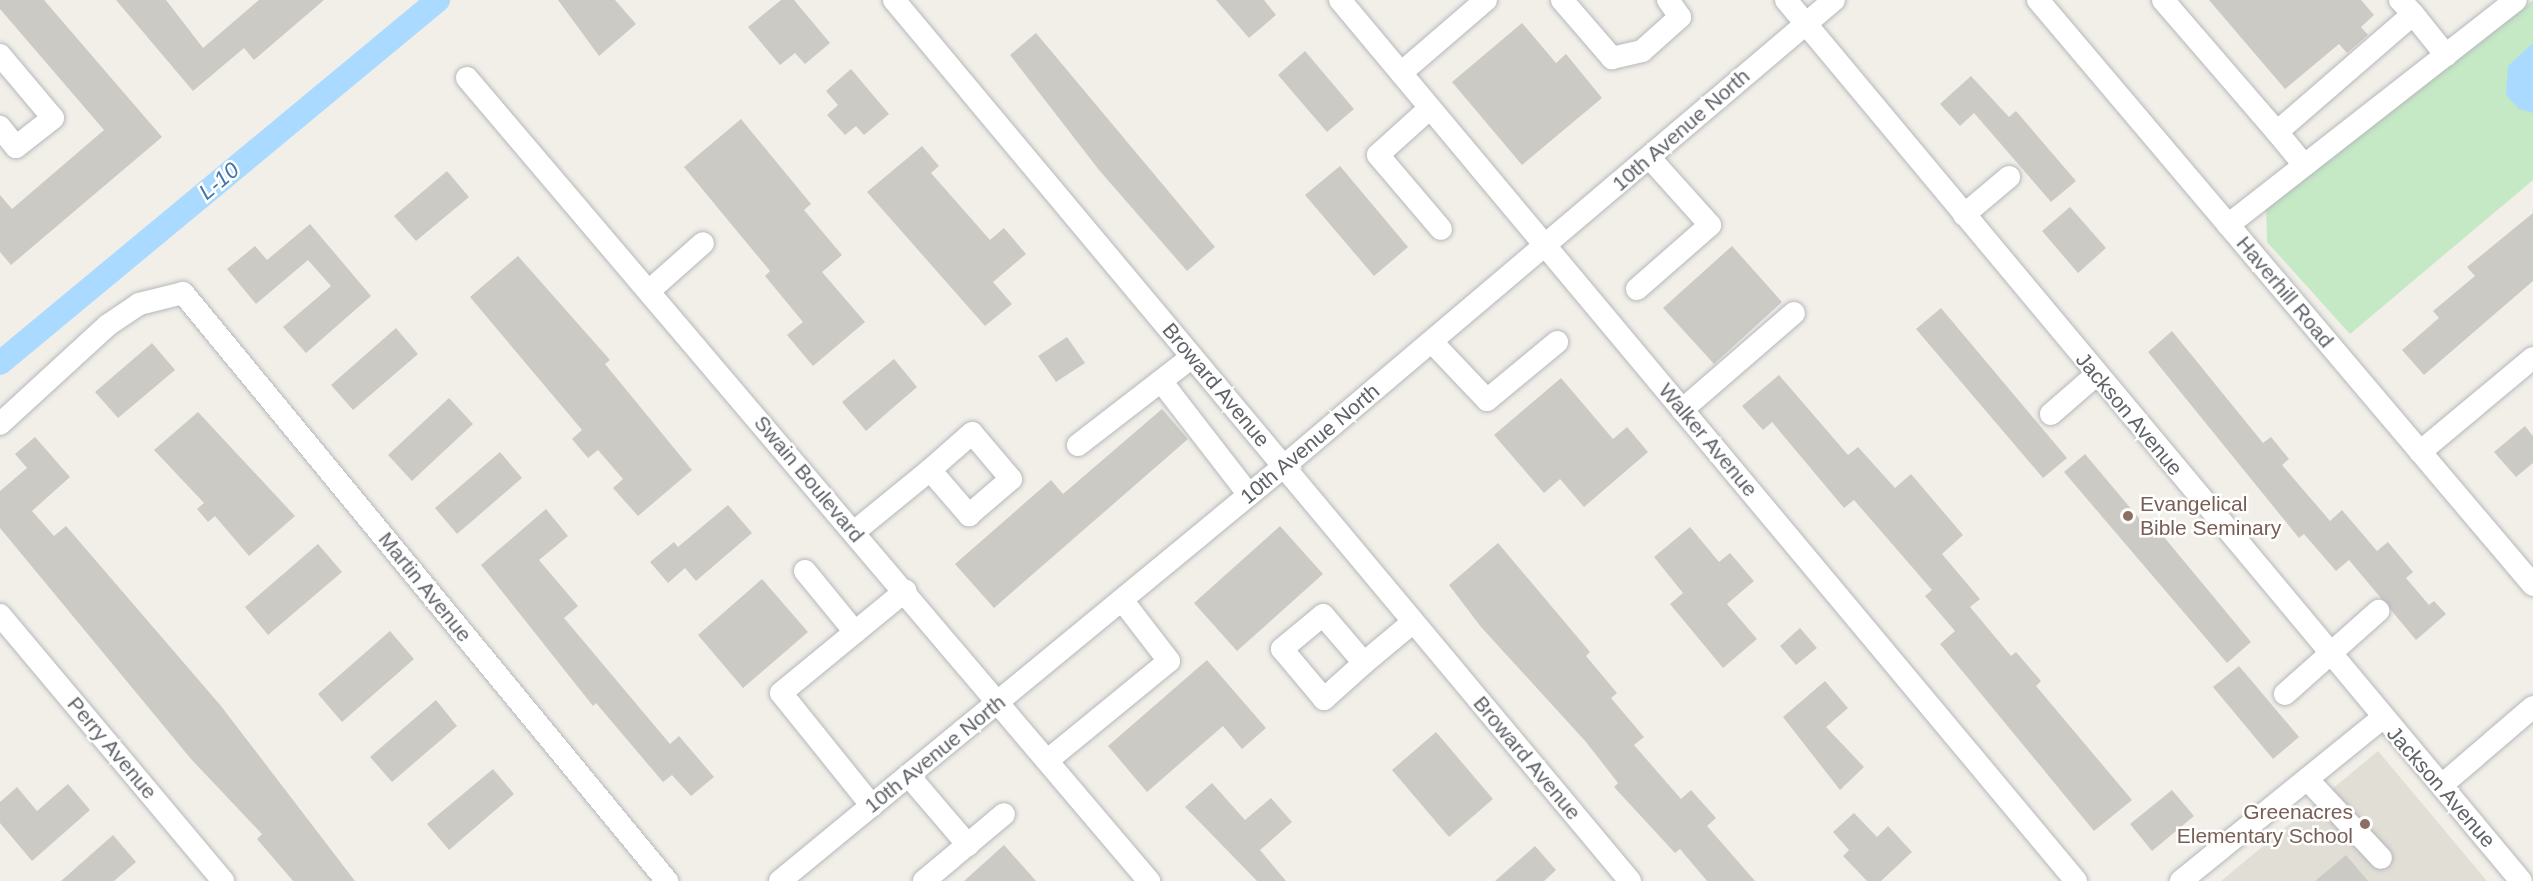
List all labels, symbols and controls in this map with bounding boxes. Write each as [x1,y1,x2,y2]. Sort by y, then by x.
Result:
street label: 10th Avenue North [1607,63,1755,197]
water label: L-10 [194,157,244,205]
street label: Haverhill Road [2231,231,2339,353]
street label: Broward Avenue [1157,318,1275,452]
street label: Jackson Avenue [2070,347,2188,481]
street label: 10th Avenue North [1235,378,1385,510]
street label: Walker Avenue [1653,378,1763,502]
street label: Swain Boulevard [749,411,869,547]
place label: Evangelical Bible Seminary [2140,491,2281,541]
marker: Evangelical Bible Seminary [2121,509,2135,523]
street label: Martin Avenue [373,527,477,647]
street label: 10th Avenue North [859,689,1011,819]
street label: Perry Avenue [62,691,162,805]
street label: Broward Avenue [1468,691,1586,825]
street label: Jackson Avenue [2381,721,2501,853]
place label: Greenacres Elementary School [2177,799,2353,849]
marker: Greenacres Elementary School [2358,817,2372,831]

